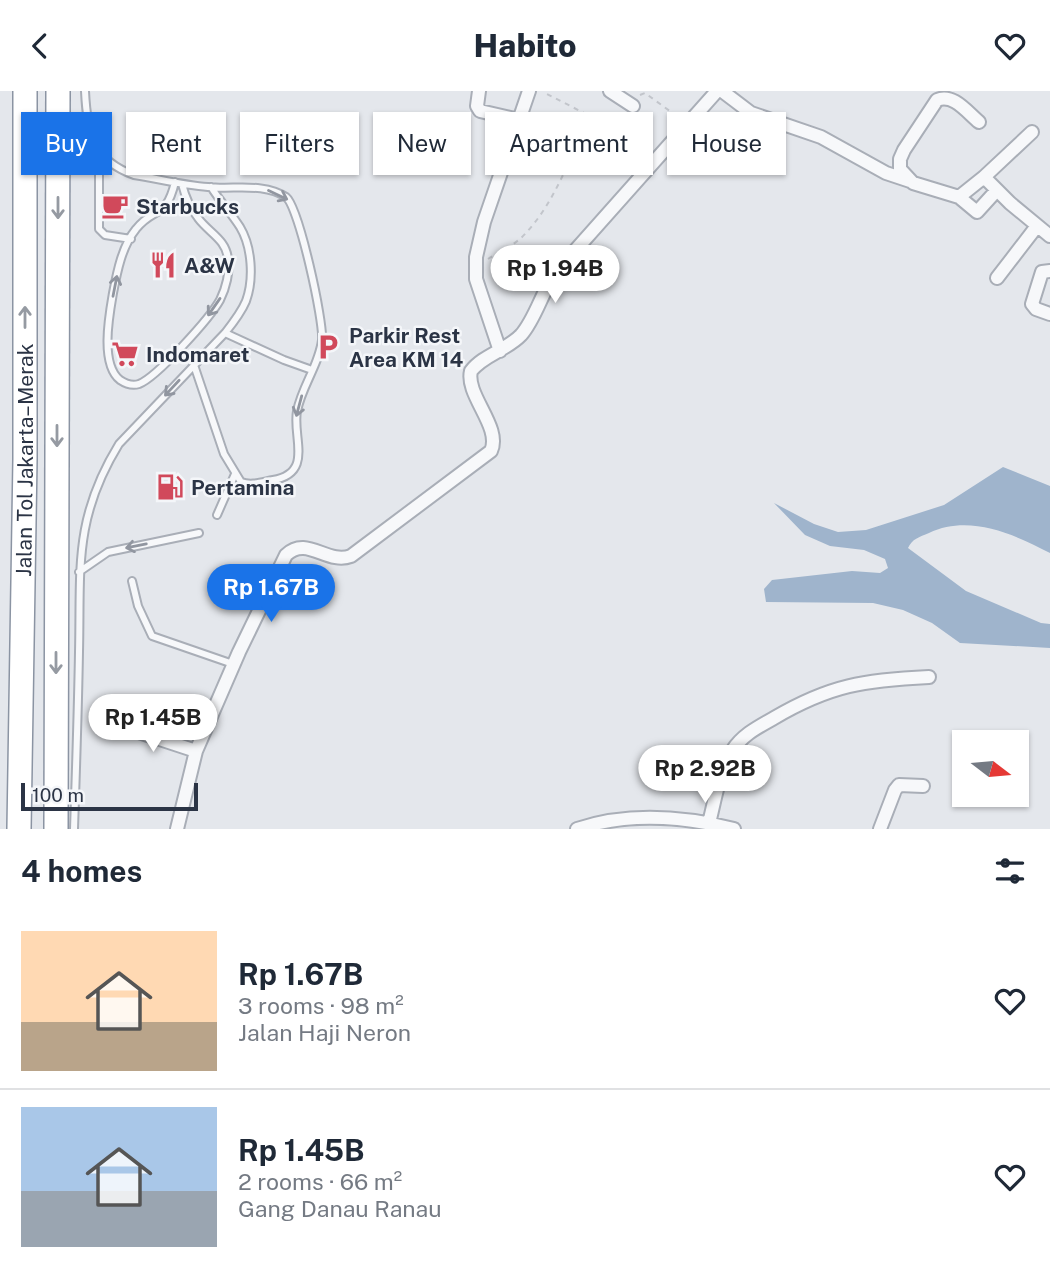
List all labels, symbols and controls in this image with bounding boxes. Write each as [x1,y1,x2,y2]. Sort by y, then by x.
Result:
icon: back [21,27,59,65]
text: Habito [473,27,577,64]
icon: heart [991,27,1029,65]
chip: Buy [21,112,112,175]
chip: Rent [126,112,226,175]
chip: Filters [240,112,359,175]
chip: New [373,112,471,175]
chip: Apartment [485,112,653,175]
chip: House [667,112,786,175]
one-way arrow [267,189,288,202]
cafe icon: Starbucks [100,191,130,221]
place label: Starbucks [136,194,239,219]
one-way arrow [51,196,65,219]
pin: Rp 1.94B [483,245,627,305]
restaurant icon: A&W [148,250,178,280]
place label: A&W [184,253,235,278]
text: Rp 1.94B [507,254,603,281]
one-way arrow [108,275,122,298]
one-way arrow [207,297,221,316]
one-way arrow [18,306,32,329]
place label: Parkir Rest Area KM 14 [349,323,464,372]
parking icon: Parkir Rest Area KM 14 [313,332,343,362]
supermarket icon: Indomaret [110,339,140,369]
place label: Indomaret [146,342,250,367]
street label: Jalan Tol Jakarta–Merak [11,343,38,577]
one-way arrow [164,379,180,397]
one-way arrow [292,395,305,417]
one-way arrow [50,424,64,447]
fuel station icon: Pertamina [155,472,185,502]
place label: Pertamina [191,475,294,500]
one-way arrow [125,540,148,554]
pin: Rp 1.67B [199,565,343,624]
text: Rp 1.67B [223,573,319,600]
one-way arrow [49,651,63,674]
pin: Rp 1.45B [81,695,225,754]
text: Rp 1.45B [104,703,202,730]
north arrow [952,730,1029,807]
map controls [952,730,1029,807]
pin: Rp 2.92B [633,745,777,805]
text: Rp 2.92B [654,754,756,781]
scale bar [21,780,198,812]
text: 100 m [32,784,84,806]
icon: filters [991,852,1029,890]
text: 4 homes [21,853,142,889]
text: Rp 1.67B [238,956,363,992]
icon: home [77,959,161,1043]
icon: heart [991,982,1029,1020]
text: 3 rooms · 98 m² [238,992,404,1019]
text: Jalan Haji Neron [238,1019,411,1046]
text: Rp 1.45B [238,1132,365,1168]
icon: home [77,1135,161,1219]
icon: heart [991,1158,1029,1196]
text: 2 rooms · 66 m² [238,1168,402,1195]
text: Gang Danau Ranau [238,1195,442,1222]

